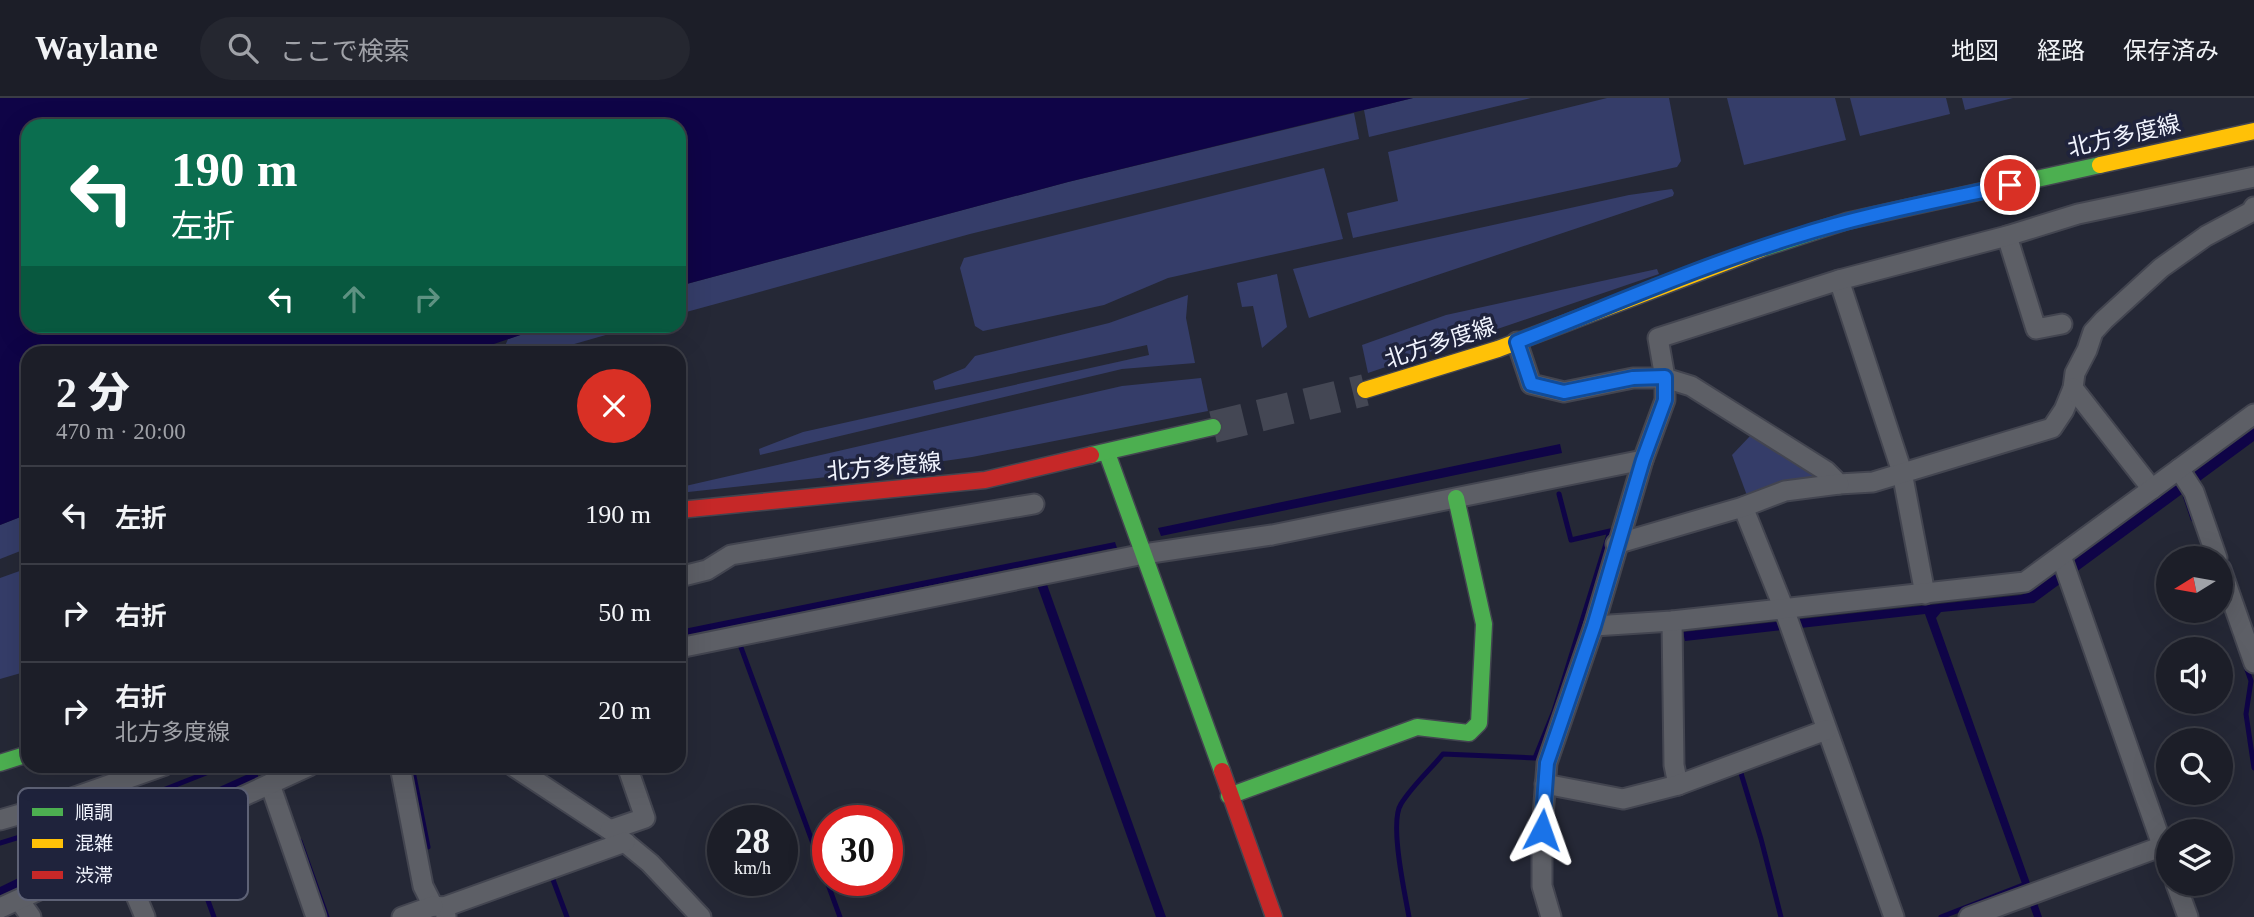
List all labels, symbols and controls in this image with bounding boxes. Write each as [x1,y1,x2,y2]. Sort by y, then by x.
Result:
search box [200,17,690,80]
icon: search [224,29,262,67]
text: Waylane [35,30,158,66]
text: ここで検索 [280,37,410,66]
text: 地図 [1951,38,1999,64]
text: 経路 [2037,38,2085,64]
text: 保存済み [2123,38,2219,64]
street label: 北方多度線 [2065,111,2183,161]
text: 190 m [171,142,298,197]
icon: left [56,147,147,238]
pin [1980,155,2040,215]
icon: arrive [1991,166,2029,204]
text: 左折 [171,208,235,244]
icon: left [262,280,300,318]
icon: ahead [335,280,373,318]
icon: right [408,280,446,318]
street label: 北方多度線 [1381,313,1499,373]
button: close [577,369,651,443]
text: 2 分 [56,370,130,416]
text: 470 m · 20:00 [56,419,186,444]
street label: 北方多度線 [826,450,942,484]
icon: left [56,496,94,534]
text: 190 m [585,500,651,529]
text: 左折 [115,504,167,533]
north arrow [2156,546,2233,623]
map controls [2156,546,2233,896]
icon: right [56,594,94,632]
text: 50 m [598,598,651,627]
text: 右折 [115,602,167,631]
button: sound [2156,637,2233,714]
text: 右折 [115,683,167,712]
icon: right [56,692,94,730]
text: 20 m [598,696,651,725]
text: 北方多度線 [115,720,230,745]
button: search [2156,728,2233,805]
legend [18,788,248,900]
position arrow [1505,793,1579,867]
text: 順調 [75,802,113,823]
speed limit sign: 30 [812,805,903,896]
button: layers [2156,819,2233,896]
text: 28 [735,822,770,861]
text: 混雑 [75,833,113,854]
text: km/h [734,858,771,878]
text: 渋滞 [75,865,113,886]

